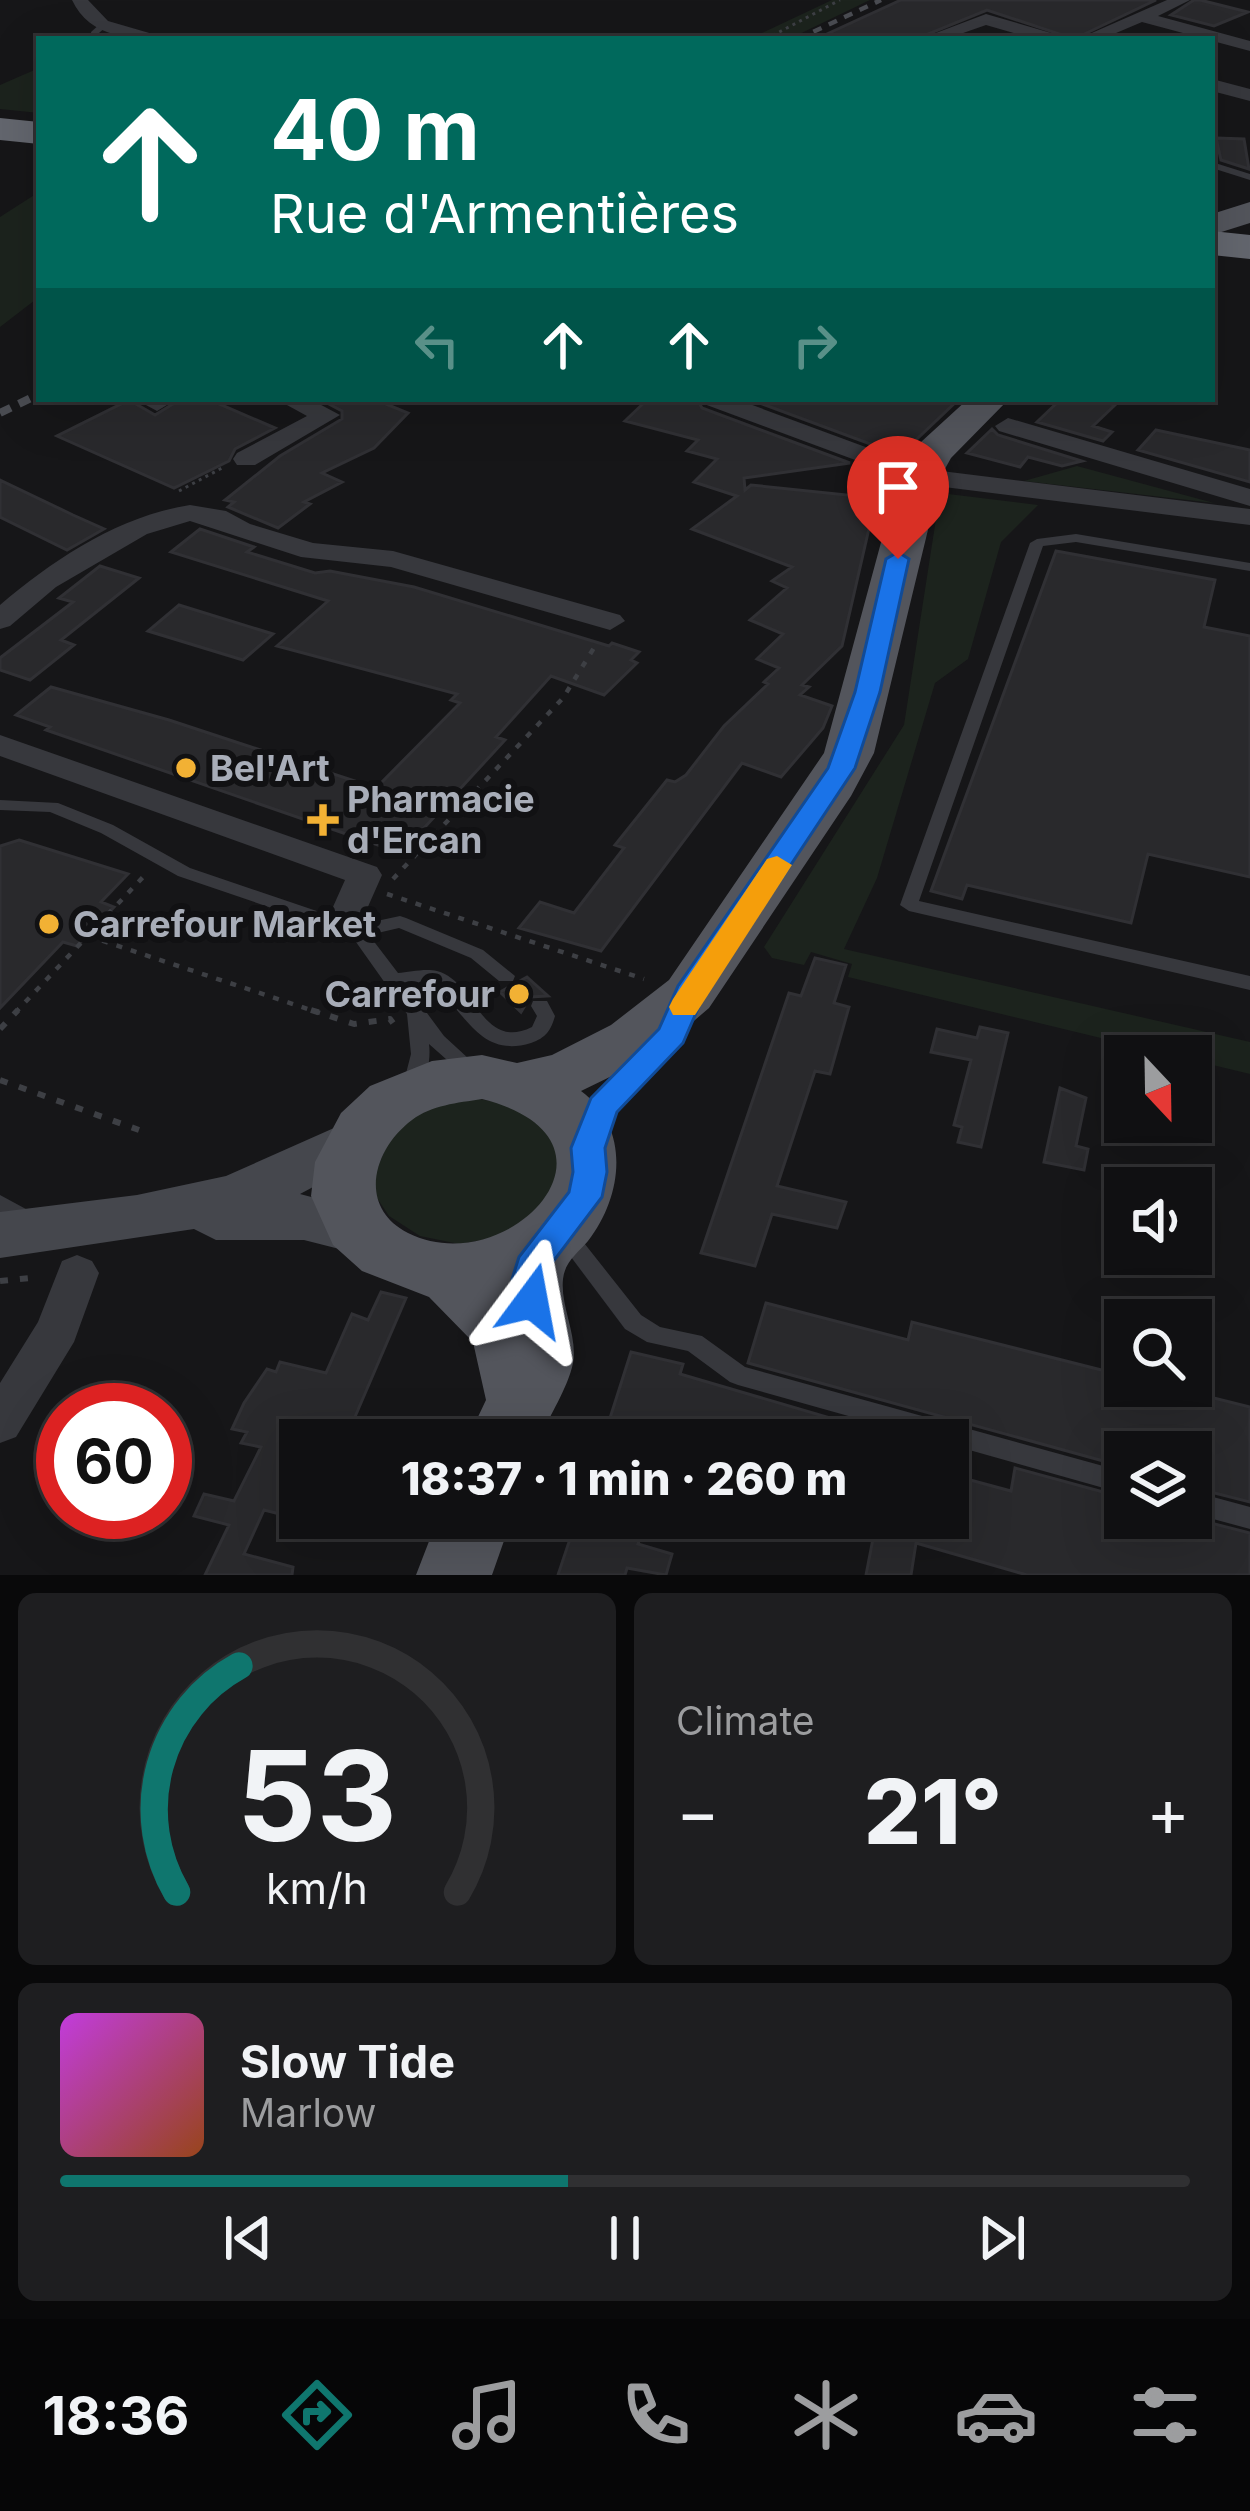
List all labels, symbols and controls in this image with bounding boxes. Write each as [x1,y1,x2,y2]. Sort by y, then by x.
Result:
text: 40 m [270,79,480,180]
icon: ahead [72,84,228,240]
text: Rue d'Armentières [270,181,739,246]
icon: left [404,312,470,378]
icon: ahead [530,312,596,378]
icon: ahead [656,312,722,378]
icon: right [782,312,848,378]
pin [847,436,949,559]
icon: arrive [865,454,931,520]
place label: Bel'Art [210,746,330,790]
marker: Bel'Art [173,755,199,781]
place label: Pharmacie d'Ercan [347,777,535,862]
marker: Pharmacie d'Ercan [310,807,336,833]
place label: Carrefour Market [73,902,376,946]
marker: Carrefour Market [36,911,62,937]
place label: Carrefour [325,972,495,1016]
marker: Carrefour [506,981,532,1007]
north arrow [1104,1035,1212,1143]
map controls [1104,1035,1212,1539]
button: sound [1104,1167,1212,1275]
position arrow [469,1238,595,1364]
button: search [1104,1299,1212,1407]
speed limit sign: 60 [36,1383,192,1539]
button: layers [1104,1431,1212,1539]
text: 18:37 · 1 min · 260 m [401,1451,847,1506]
text: Climate [676,1697,815,1744]
text: 53 [237,1720,397,1871]
text: 21° [864,1757,1002,1866]
text: − [676,1772,720,1852]
text: + [1146,1772,1190,1852]
text: km/h [266,1862,368,1914]
text: Slow Tide [240,2034,455,2089]
text: Marlow [240,2089,376,2136]
icon: previous [215,2205,281,2271]
icon: pause [592,2205,658,2271]
icon: next [969,2205,1035,2271]
icon: directions [275,2373,359,2457]
icon: music [445,2373,529,2457]
icon: phone [614,2373,698,2457]
icon: climate [784,2373,868,2457]
icon: car [954,2373,1038,2457]
icon: filters [1123,2373,1207,2457]
text: 18:36 [43,2383,189,2448]

